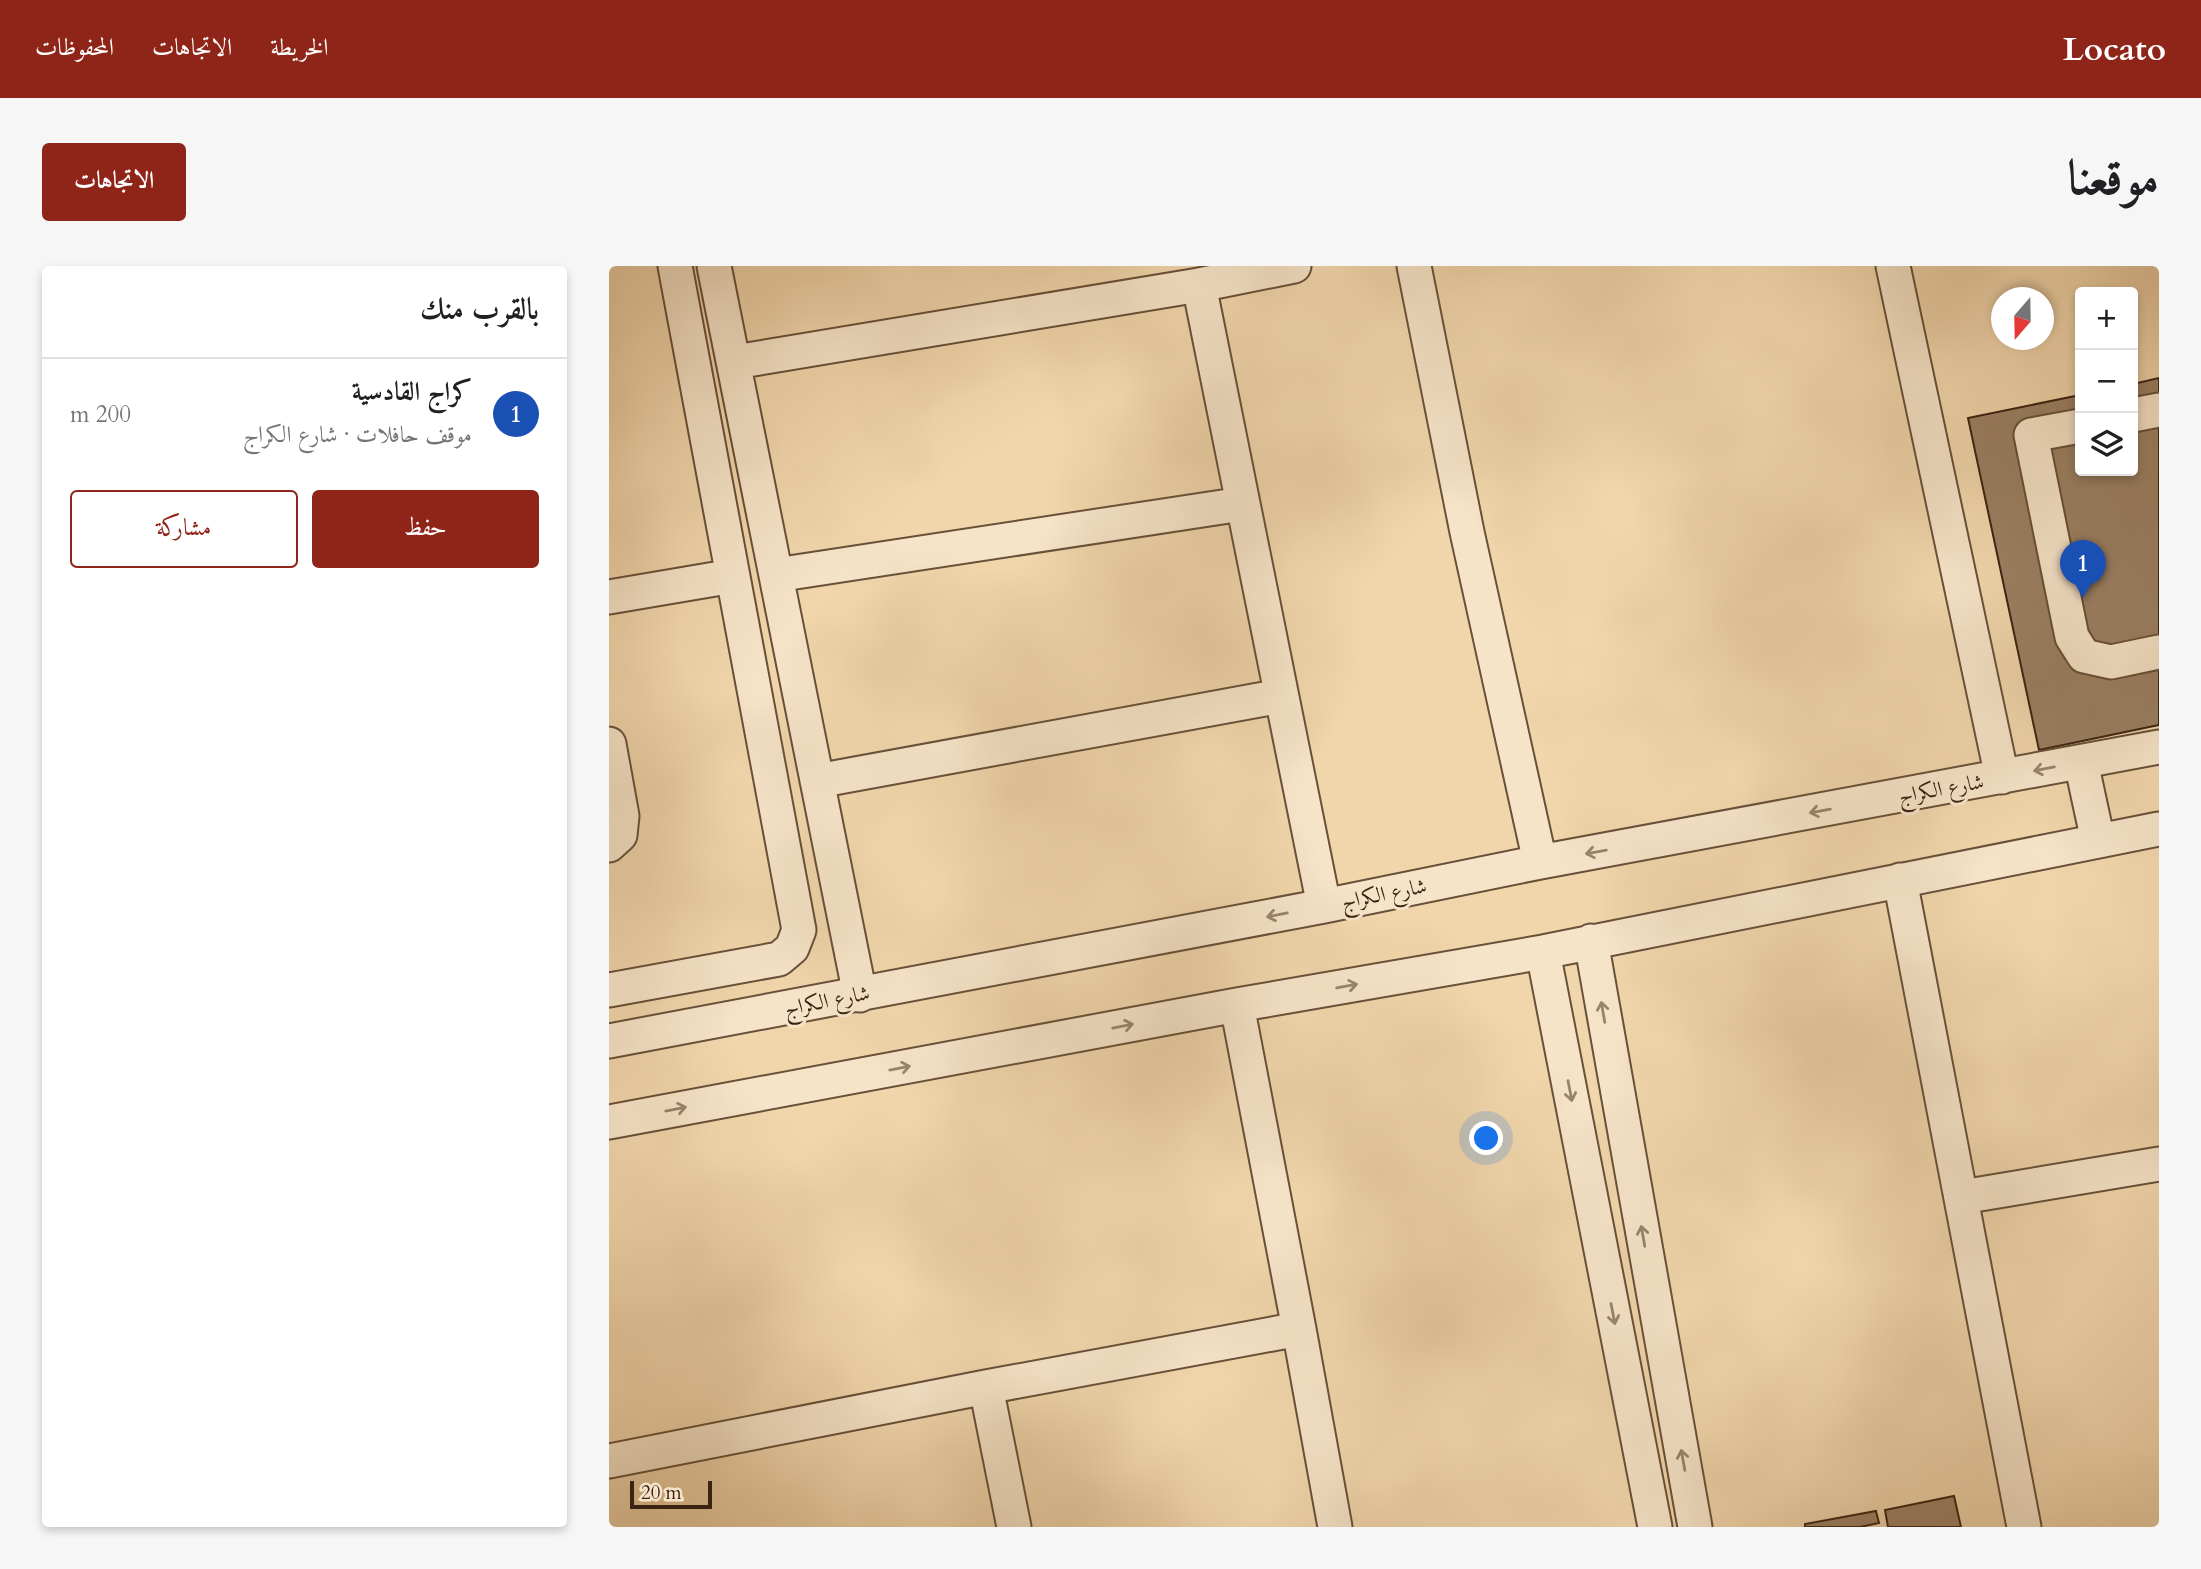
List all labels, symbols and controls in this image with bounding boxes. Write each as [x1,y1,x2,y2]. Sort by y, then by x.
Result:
text: Locato [2063,27,2166,72]
text: المحفوظات [35,31,114,64]
text: الاتجاهات [152,31,232,64]
text: الخريطة [270,31,329,64]
button: الاتجاهات [42,143,186,221]
text: موقعنا [2067,145,2159,212]
north arrow [1991,287,2054,350]
map controls [2075,287,2138,476]
button: + [2075,287,2138,350]
text: بالقرب منك [420,289,539,330]
button: − [2075,350,2138,413]
text: كراج القادسية [352,374,472,409]
text: 200 m [70,399,131,430]
text: 1 [510,399,522,430]
button: layers [2075,413,2138,476]
text: موقف حافلات · شارع الكراج [243,419,472,450]
button: مشاركة [70,490,298,568]
button: حفظ [312,490,539,568]
pin: 1 [2060,540,2106,598]
one-way arrow [2033,763,2056,777]
street label: شارع الكراج [1896,767,1987,815]
one-way arrow [1809,805,1832,818]
one-way arrow [1585,846,1608,859]
street label: شارع الكراج [1339,872,1430,920]
one-way arrow [1266,909,1289,922]
street label: شارع الكراج [782,979,873,1027]
one-way arrow [1335,979,1358,992]
one-way arrow [1596,1001,1609,1024]
one-way arrow [1111,1019,1134,1033]
one-way arrow [888,1061,911,1074]
one-way arrow [1564,1079,1577,1102]
one-way arrow [664,1102,687,1116]
your location [1469,1121,1503,1155]
one-way arrow [1636,1225,1649,1248]
one-way arrow [1607,1302,1621,1325]
one-way arrow [1676,1449,1690,1472]
scale bar [630,1478,712,1510]
text: 20 m [641,1480,682,1506]

